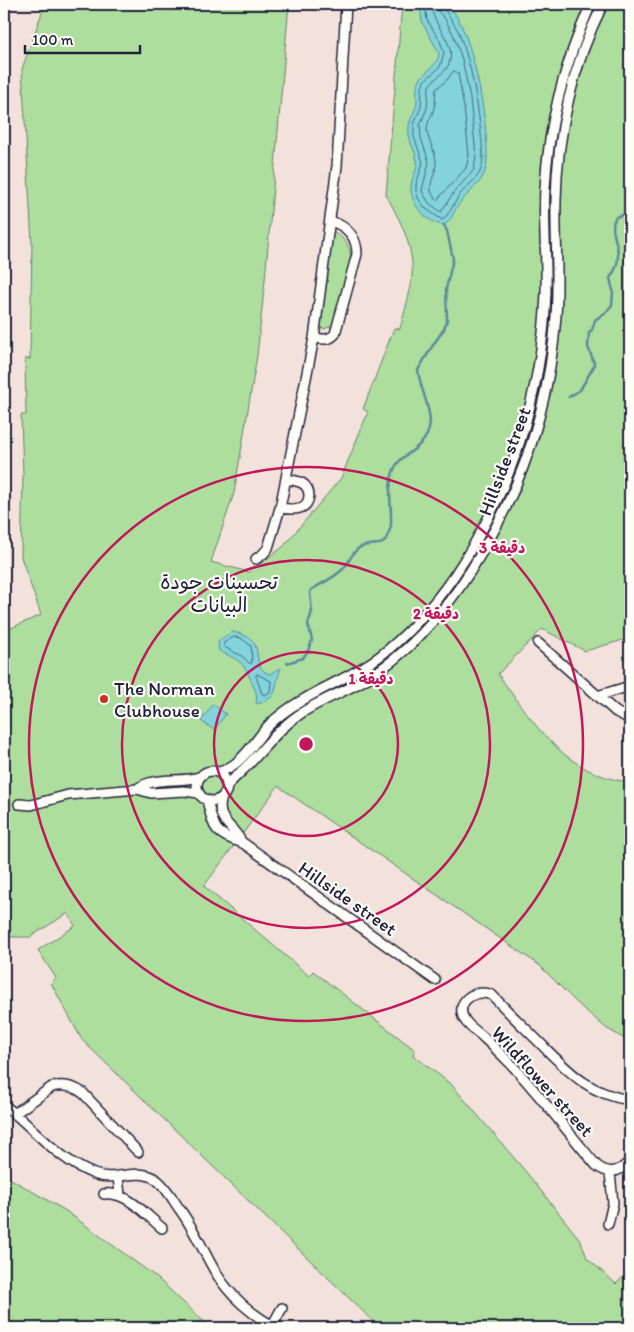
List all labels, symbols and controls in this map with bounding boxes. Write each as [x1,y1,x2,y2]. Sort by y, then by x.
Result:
scale bar [25,22,140,54]
text: 100 m [32,31,74,49]
street label: Hillside street [473,404,536,519]
text: 3 دقيقة [479,539,525,557]
district label: تحسينات جودة البيانات [160,570,278,617]
text: 2 دقيقة [413,605,459,623]
text: 1 دقيقة [349,670,394,688]
place label: The Norman Clubhouse [114,677,215,722]
marker: The Norman Clubhouse [98,693,110,705]
centre of rings [297,735,315,753]
street label: Hillside street [294,856,401,941]
street label: Wildflower street [487,1021,598,1141]

